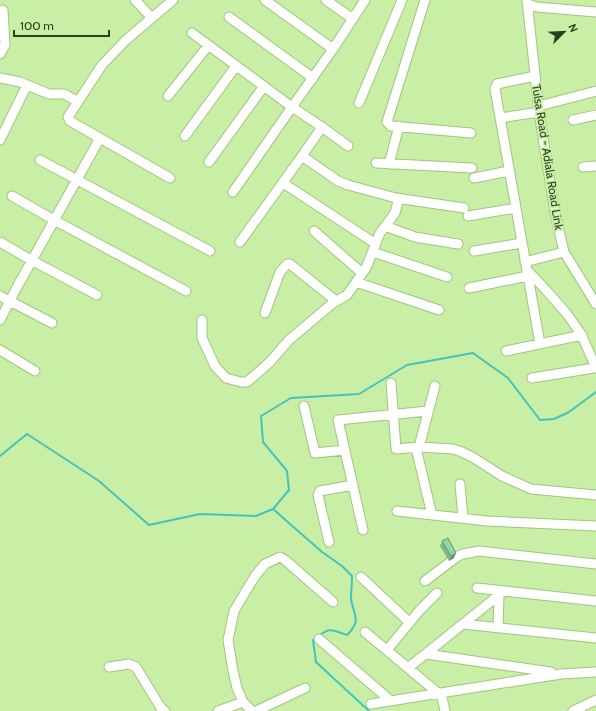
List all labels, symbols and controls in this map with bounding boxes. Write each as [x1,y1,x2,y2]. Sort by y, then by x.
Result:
scale bar [14,12,109,38]
north arrow [544,12,584,52]
text: 100 m [20,18,54,33]
text: N [565,22,581,34]
street label: Tulsa Road - Adiala Road Link [529,83,567,232]

